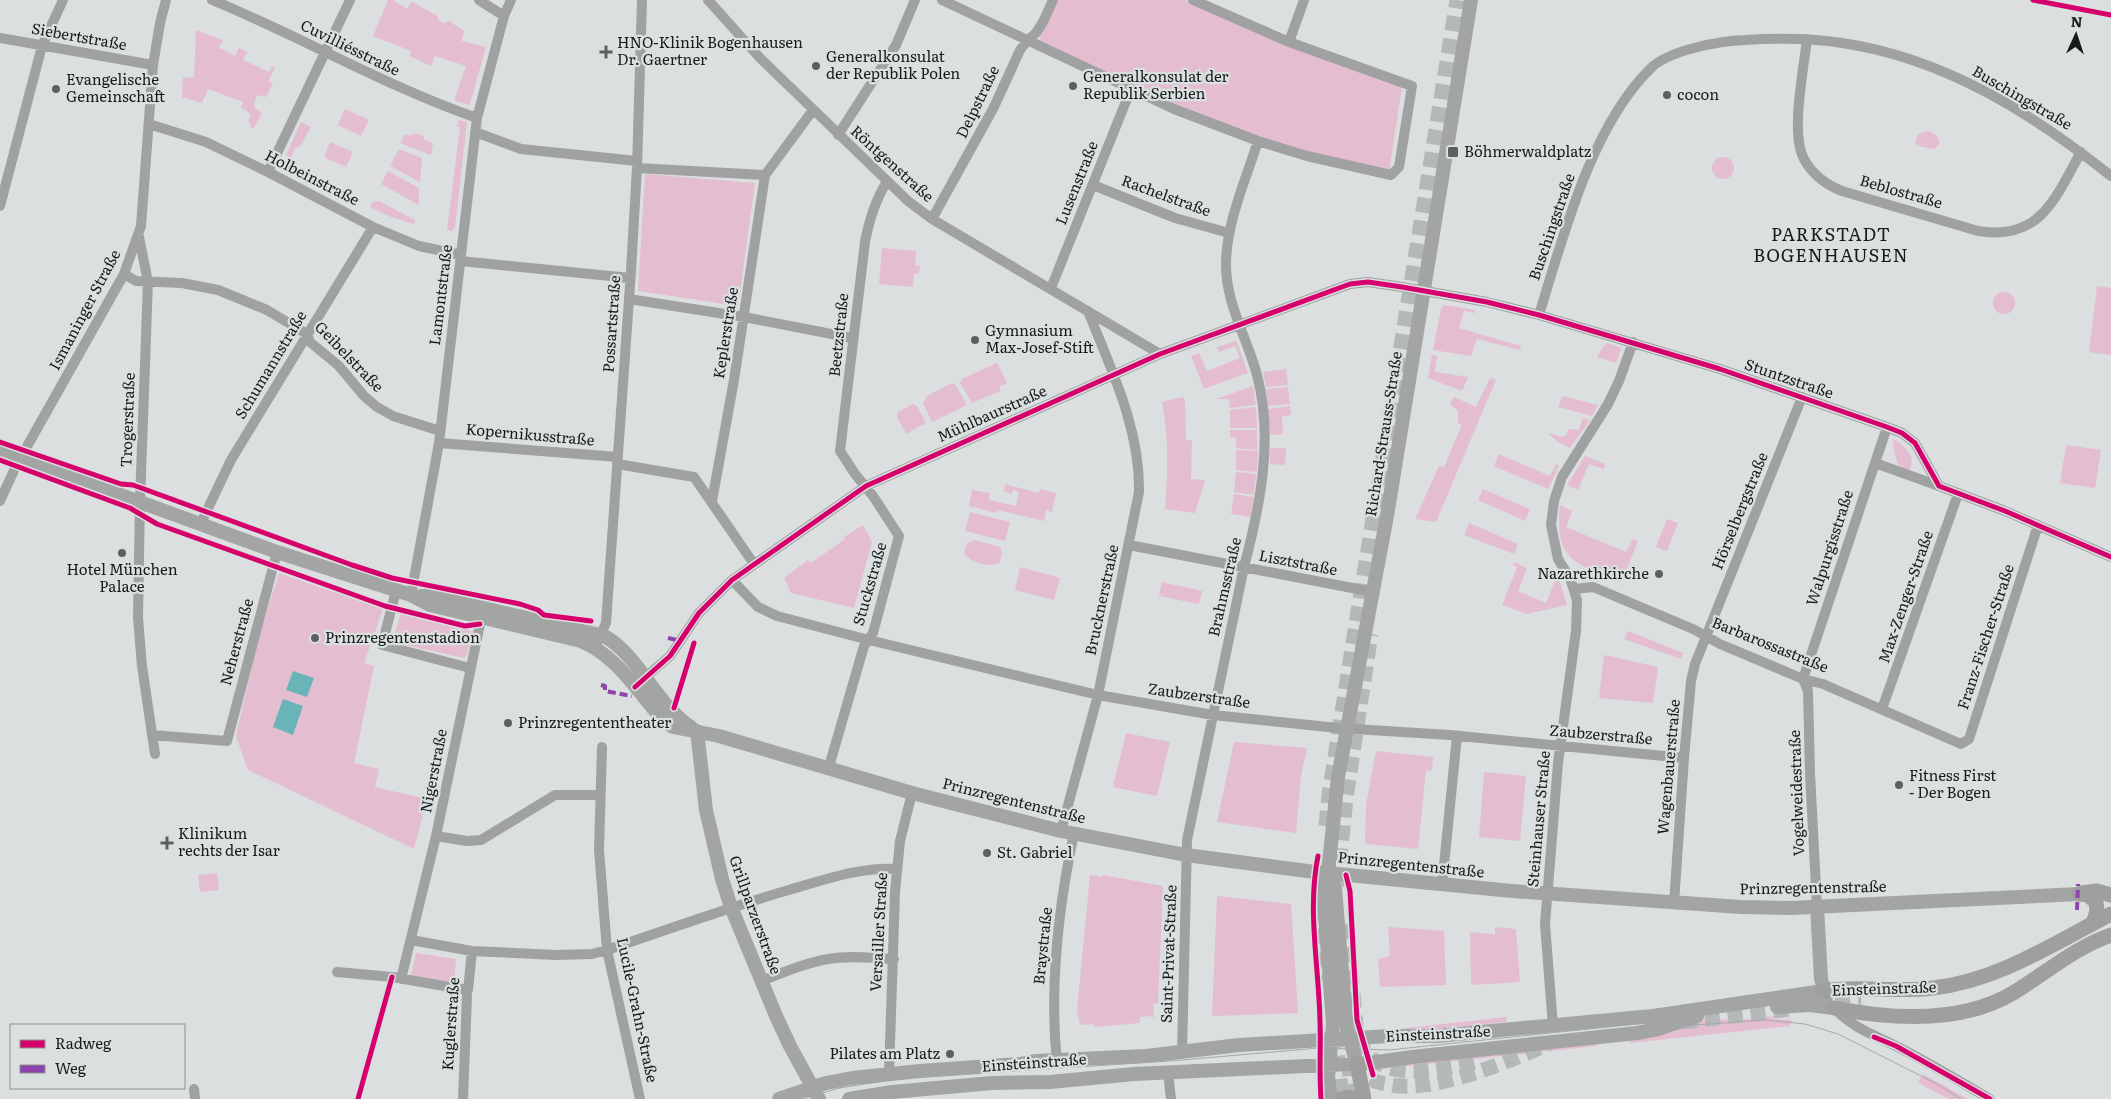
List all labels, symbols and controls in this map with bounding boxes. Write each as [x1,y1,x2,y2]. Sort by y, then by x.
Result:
north arrow [2051,10,2101,60]
text: N [2070,11,2083,31]
street label: Cuvilliésstraße [297,13,404,81]
street label: Siebertstraße [30,16,129,55]
place label: HNO-Klinik Bogenhausen Dr. Gaertner [617,30,803,70]
place label: Generalkonsulat der Republik Polen [826,44,960,84]
marker: HNO-Klinik Bogenhausen Dr. Gaertner [599,45,613,59]
street label: Buschingstraße [1968,59,2077,135]
marker: Generalkonsulat der Republik Polen [810,60,822,72]
street label: Delpstraße [949,61,1004,142]
place label: Generalkonsulat der Republik Serbien [1083,64,1229,104]
place label: Evangelische Gemeinschaft [66,67,165,107]
marker: Generalkonsulat der Republik Serbien [1067,80,1079,92]
place label: cocon [1677,82,1719,105]
marker: Evangelische Gemeinschaft [50,83,62,95]
marker: cocon [1661,89,1673,101]
street label: Röntgenstraße [846,119,940,207]
street label: Lusenstraße [1048,137,1103,228]
place label: Böhmerwaldplatz [1464,139,1591,162]
street label: Holbeinstraße [261,143,364,210]
marker: Böhmerwaldplatz [1446,145,1460,159]
street label: Rachelstraße [1118,168,1215,222]
street label: Beblostraße [1857,168,1946,213]
street label: Buschingstraße [1521,170,1580,283]
district label: PARKSTADT BOGENHAUSEN [1753,220,1909,268]
street label: Lamontstraße [422,243,457,346]
street label: Ismaninger Straße [42,245,125,374]
street label: Possartstraße [596,274,625,373]
street label: Keplerstraße [706,285,743,380]
street label: Beetzstraße [822,292,853,378]
street label: Schumannstraße [228,305,311,423]
street label: Geibelstraße [310,315,390,397]
place label: Gymnasium Max-Josef-Stift [985,318,1094,358]
marker: Gymnasium Max-Josef-Stift [969,334,981,346]
street label: Richard-Strauss-Straße [1358,349,1407,518]
street label: Stuntzstraße [1742,352,1837,404]
street label: Trogerstraße [113,372,140,468]
street label: Mühlbaurstraße [933,378,1050,447]
street label: Kopernikusstraße [465,416,596,451]
street label: Hörselbergstraße [1705,448,1773,573]
street label: Walpurgisstraße [1799,486,1858,608]
street label: Max-Zenger-Straße [1871,527,1938,666]
street label: Brahmsstraße [1201,534,1246,639]
street label: Stuckstraße [846,539,892,628]
street label: Brucknerstraße [1078,542,1124,657]
street label: Lisztstraße [1257,543,1340,580]
marker: Hotel München Palace [116,547,128,559]
place label: Hotel München Palace [66,557,178,597]
place label: Nazarethkirche [1537,561,1649,584]
street label: Franz-Fischer-Straße [1950,561,2019,712]
marker: Nazarethkirche [1653,568,1665,580]
street label: Neherstraße [213,595,258,688]
street label: Barbarossastraße [1709,610,1833,678]
place label: Prinzregentenstadion [325,625,480,648]
marker: Prinzregentenstadion [309,632,321,644]
street label: Zaubzerstraße [1146,676,1252,713]
street label: Wagenbauerstraße [1650,698,1685,836]
place label: Prinzregententheater [518,710,671,733]
marker: Prinzregententheater [502,717,514,729]
street label: Zaubzerstraße [1549,718,1654,749]
street label: Nigerstraße [413,726,452,815]
street label: Vogelweidestraße [1782,729,1809,857]
street label: Steinhauser Straße [1520,749,1555,888]
place label: Fitness First - Der Bogen [1909,763,1996,803]
street label: Prinzregentenstraße [940,771,1089,829]
marker: Fitness First - Der Bogen [1893,779,1905,791]
place label: Klinikum rechts der Isar [178,821,280,861]
marker: Klinikum rechts der Isar [160,836,174,850]
place label: St. Gabriel [997,840,1072,863]
street label: Prinzregentenstraße [1337,844,1486,883]
marker: St. Gabriel [981,847,993,859]
street label: Grillparzerstraße [724,852,789,977]
street label: Versailler Straße [863,871,892,992]
street label: Prinzregentenstraße [1739,874,1887,899]
street label: Saint-Privat-Straße [1154,884,1181,1023]
street label: Braystraße [1026,906,1057,986]
street label: Lucile-Grahn-Straße [612,935,665,1085]
street label: Einsteinstraße [1831,974,1937,1001]
street label: Kuglerstraße [435,976,464,1071]
street label: Einsteinstraße [1385,1018,1491,1047]
legend [10,1024,185,1089]
text: Radweg [55,1031,112,1054]
place label: Pilates am Platz [829,1041,940,1064]
street label: Einsteinstraße [981,1046,1087,1077]
marker: Pilates am Platz [944,1048,956,1060]
text: Weg [55,1056,87,1079]

